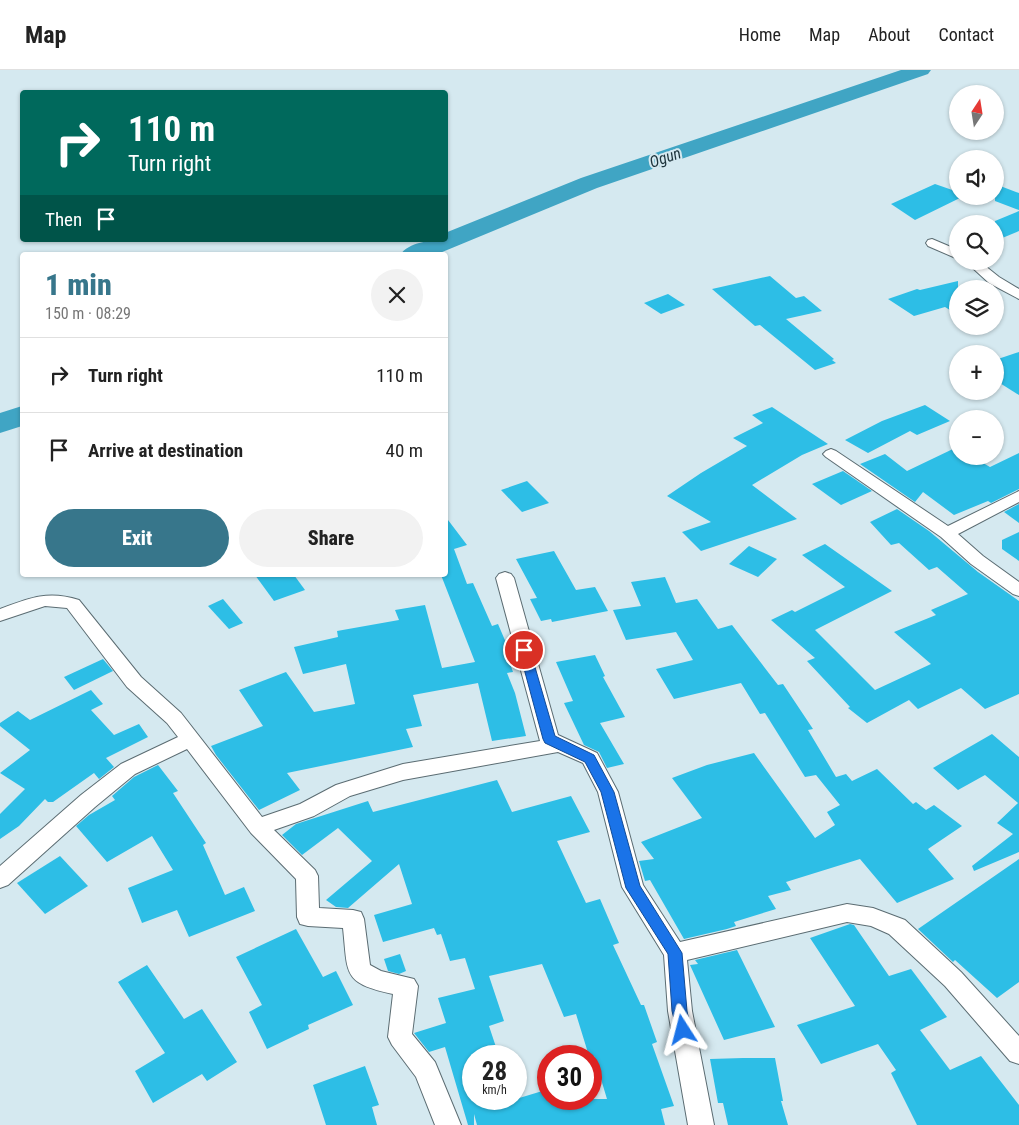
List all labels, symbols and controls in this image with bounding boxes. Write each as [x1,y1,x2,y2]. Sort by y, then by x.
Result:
text: Map [25,21,66,49]
text: Home [739,24,781,45]
text: Map [809,24,840,45]
text: About [868,24,910,45]
text: Contact [938,24,994,45]
north arrow [949,85,1004,140]
map controls [949,85,1004,465]
text: 110 m [128,109,215,150]
icon: right [45,110,110,175]
water label: Ogun [647,143,683,172]
button: sound [949,150,1004,205]
text: Turn right [128,151,211,176]
icon: arrive [92,205,120,233]
text: Then [45,208,82,231]
button: search [949,215,1004,270]
text: 1 min [45,267,112,302]
button: close [371,269,423,321]
button: layers [949,280,1004,335]
text: 150 m · 08:29 [45,304,131,323]
button: + [949,345,1004,400]
icon: right [45,361,73,389]
text: Turn right [88,364,163,387]
text: 110 m [376,364,423,387]
button: − [949,410,1004,465]
icon: arrive [45,436,73,464]
text: Arrive at destination [88,439,243,462]
text: 40 m [386,439,423,462]
button: Exit [45,509,229,567]
button: Share [239,509,423,567]
pin [503,629,545,671]
icon: arrive [510,636,538,664]
position arrow [656,1003,708,1055]
speed limit sign: 30 [537,1045,602,1110]
text: 28 [482,1057,507,1086]
text: km/h [482,1083,507,1097]

